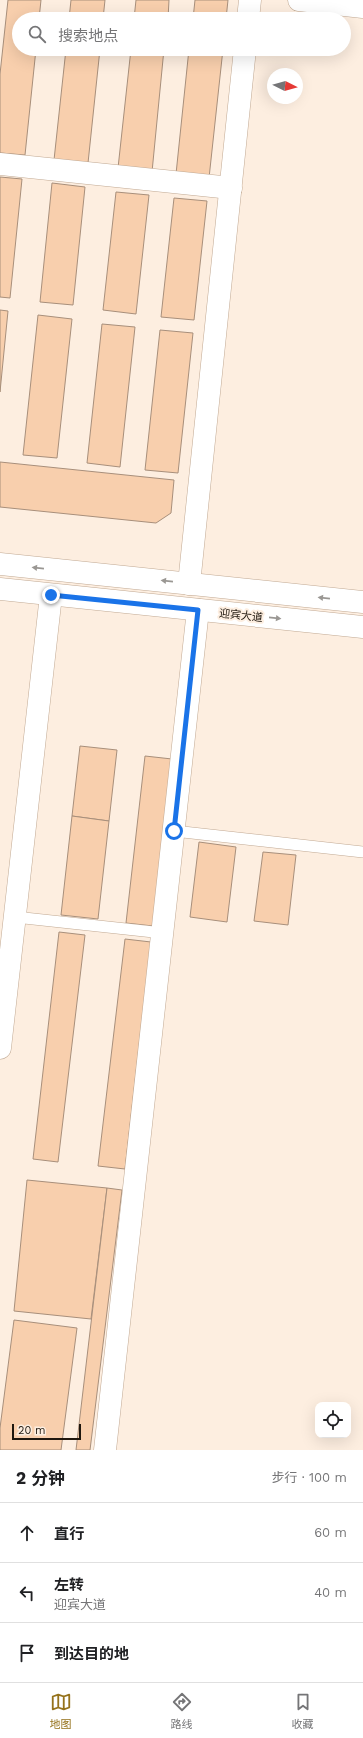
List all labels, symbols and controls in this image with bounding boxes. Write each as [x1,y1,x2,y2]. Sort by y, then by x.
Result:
search box [12,12,351,56]
icon: search [26,23,48,45]
text: 搜索地点 [58,27,118,45]
north arrow [267,68,303,104]
one-way arrow [32,565,44,571]
one-way arrow [161,578,173,585]
route end [42,586,60,604]
one-way arrow [318,594,330,601]
street label: 迎宾大道 [218,607,264,624]
one-way arrow [269,615,282,622]
route start [165,822,183,840]
map controls [315,1402,351,1438]
button: locate [315,1402,351,1438]
scale bar [12,1422,81,1441]
text: 20 m [18,1424,46,1437]
text: 2 分钟 [16,1468,65,1488]
text: 步行 · 100 m [271,1470,347,1485]
icon: ahead [16,1522,38,1544]
text: 直行 [54,1525,84,1543]
text: 60 m [314,1525,347,1540]
text: 左转 [54,1576,84,1594]
icon: left [16,1582,38,1604]
text: 40 m [314,1585,347,1600]
text: 迎宾大道 [54,1597,106,1612]
icon: arrive [16,1642,38,1664]
text: 到达目的地 [54,1645,129,1663]
tab: 地图 [50,1691,72,1731]
tab: 路线 [171,1691,193,1731]
tab: 收藏 [292,1691,314,1731]

